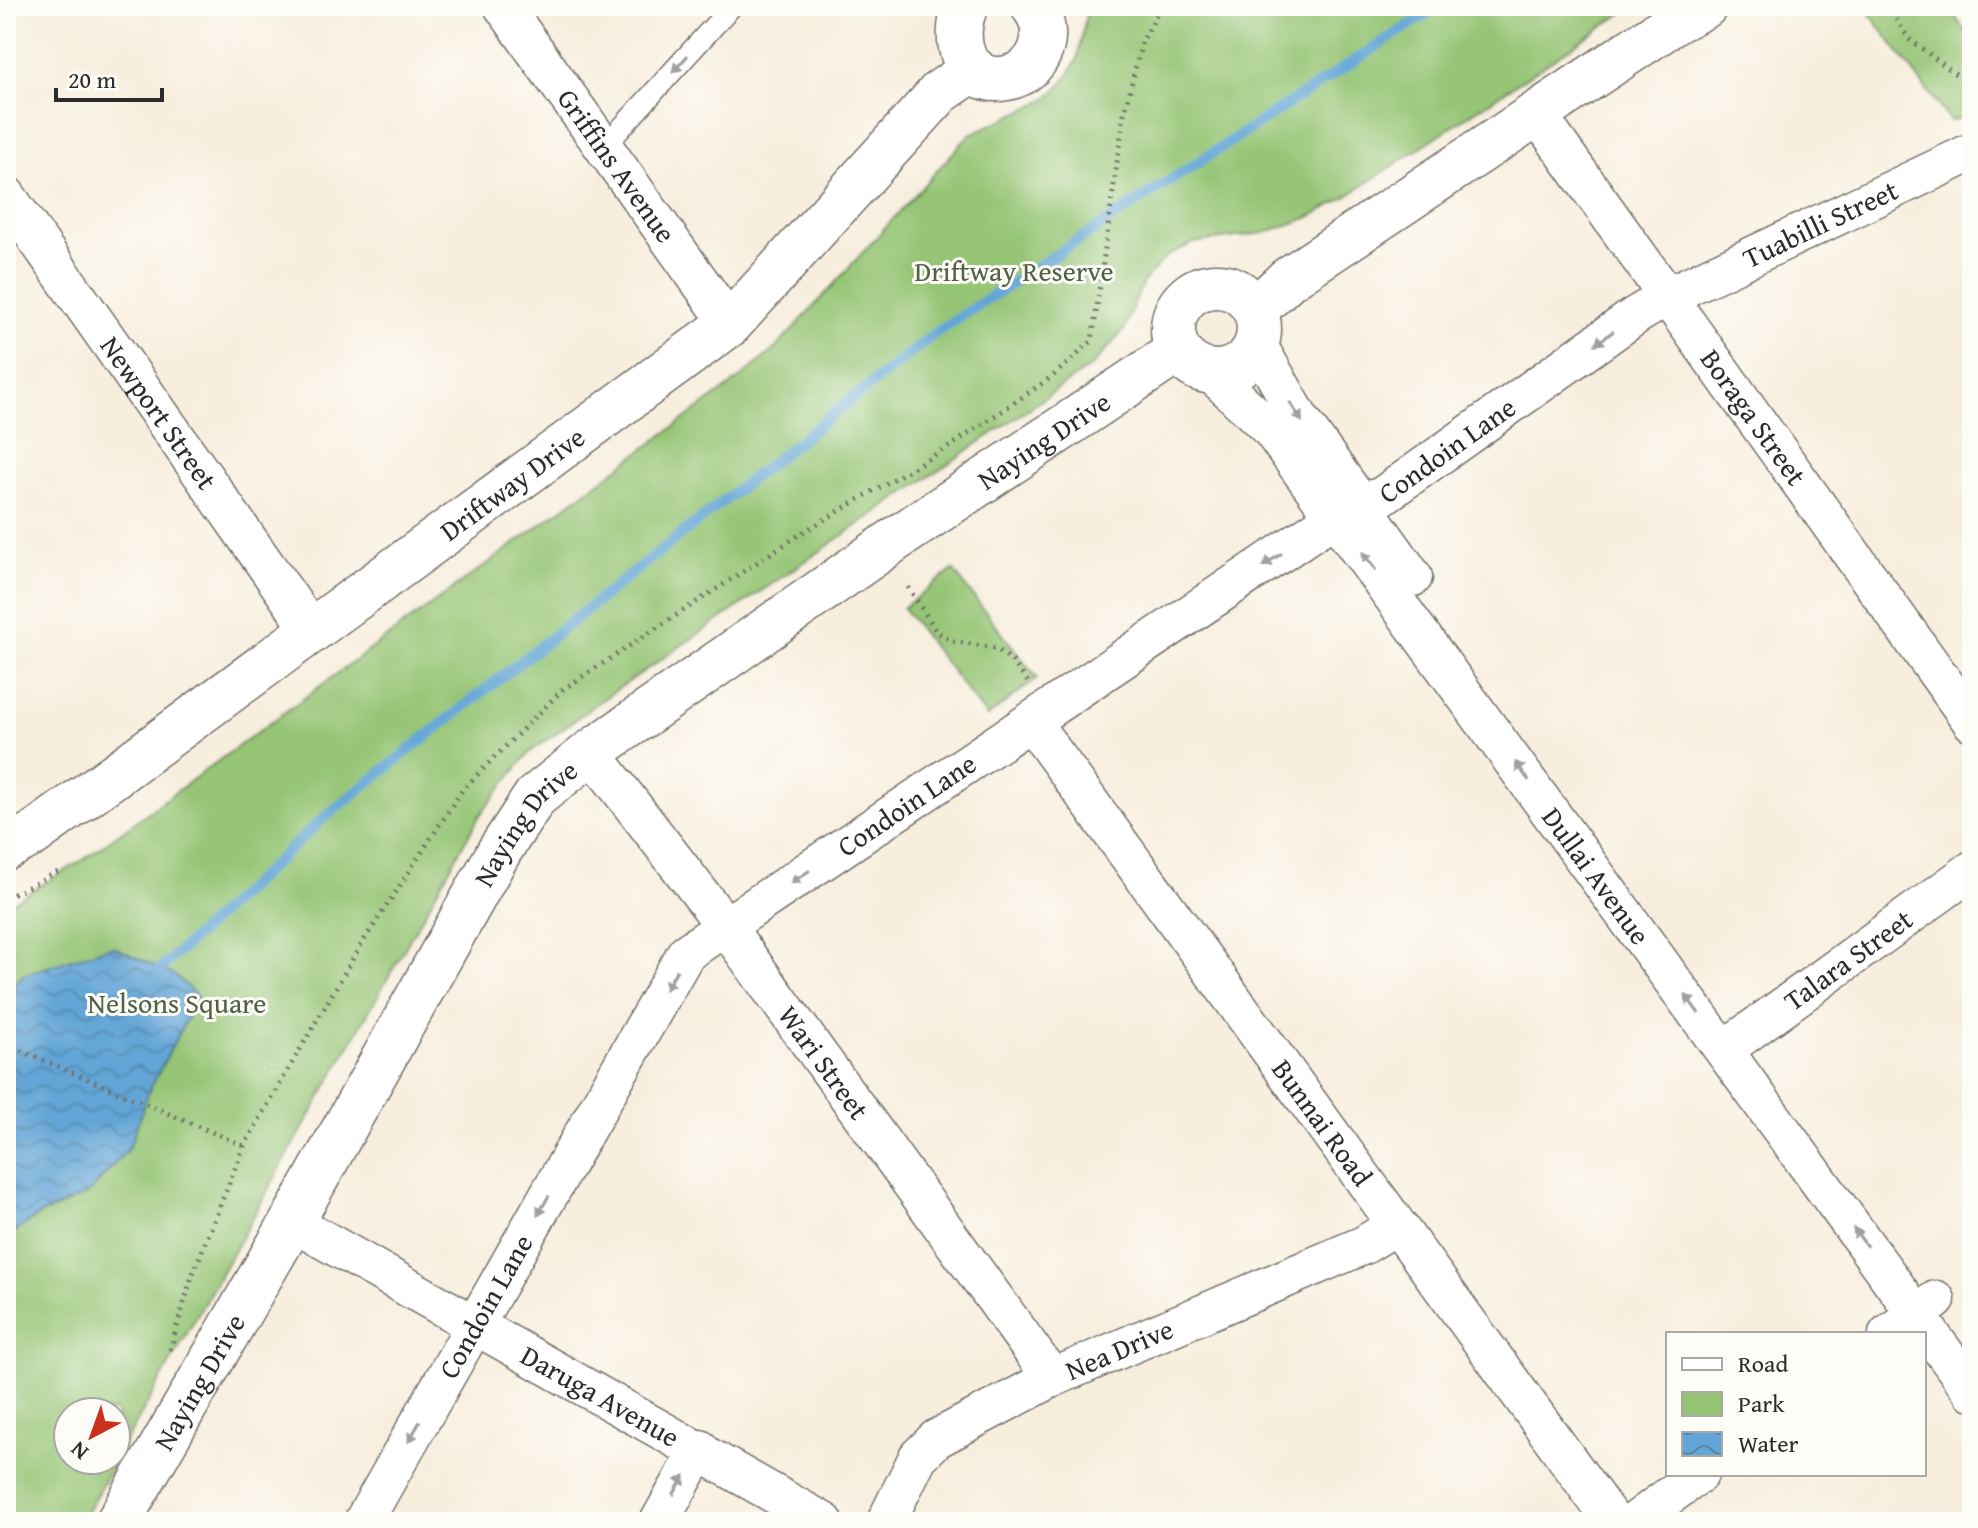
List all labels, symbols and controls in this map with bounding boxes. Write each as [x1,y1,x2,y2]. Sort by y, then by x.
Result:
scale bar [56,52,162,102]
one-way arrow [671,54,689,73]
text: 20 m [68,62,116,97]
street label: Griffins Avenue [548,80,687,251]
street label: Tuabilli Street [1736,169,1904,278]
park label: Driftway Reserve [914,250,1114,291]
street label: Newport Street [91,327,228,498]
one-way arrow [1594,330,1615,345]
street label: Boraga Street [1691,340,1817,493]
street label: Naying Drive [969,381,1118,499]
street label: Condoin Lane [1370,386,1524,513]
one-way arrow [1288,401,1302,423]
street label: Driftway Drive [431,416,593,550]
one-way arrow [1361,550,1377,572]
one-way arrow [1261,553,1282,568]
street label: Condoin Lane [828,743,984,866]
street label: Naying Drive [463,750,586,894]
one-way arrow [1515,761,1530,782]
street label: Dullai Avenue [1533,798,1661,953]
one-way arrow [790,870,811,885]
street label: Talara Street [1775,899,1921,1020]
one-way arrow [664,968,678,991]
park label: Nelsons Square [88,982,266,1023]
one-way arrow [1684,994,1700,1014]
street label: Wari Street [769,996,880,1128]
street label: Bunnai Road [1263,1050,1383,1194]
one-way arrow [536,1195,550,1217]
street label: Condoin Lane [428,1226,542,1386]
one-way arrow [1853,1227,1869,1248]
street label: Naying Drive [143,1306,255,1458]
street label: Nea Drive [1059,1308,1179,1390]
legend [1666,1332,1926,1476]
street label: Daruga Avenue [514,1334,687,1457]
text: Road [1738,1346,1788,1381]
text: Park [1738,1386,1785,1421]
north arrow [52,1396,132,1476]
one-way arrow [407,1421,421,1443]
text: Water [1738,1426,1799,1461]
text: N [63,1434,95,1468]
one-way arrow [672,1474,686,1497]

